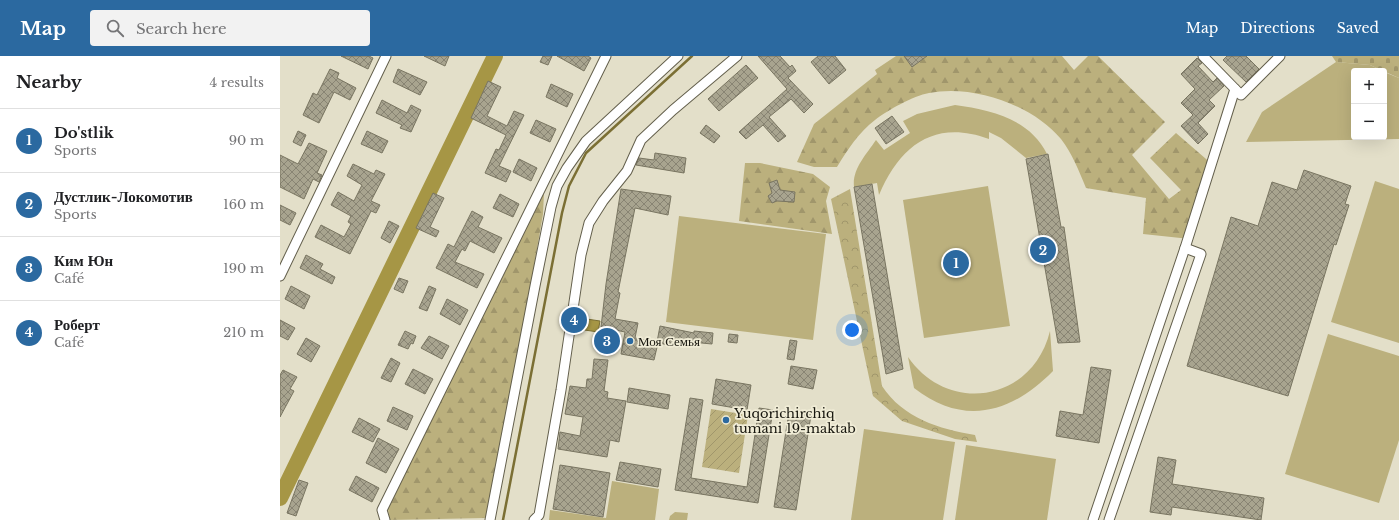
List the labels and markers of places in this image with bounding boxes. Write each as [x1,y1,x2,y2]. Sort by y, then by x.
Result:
pin: 2 [1030,235,1056,265]
pin: 1 [943,248,969,278]
pin: 4 [561,305,587,335]
pin: 3 [594,326,620,356]
place label: Моя Семья [638,333,700,350]
marker: Моя Семья [625,336,635,346]
place label: Yuqorichirchiq tumani 19-maktab [733,405,856,437]
marker: Yuqorichirchiq tumani 19-maktab [721,415,731,425]

